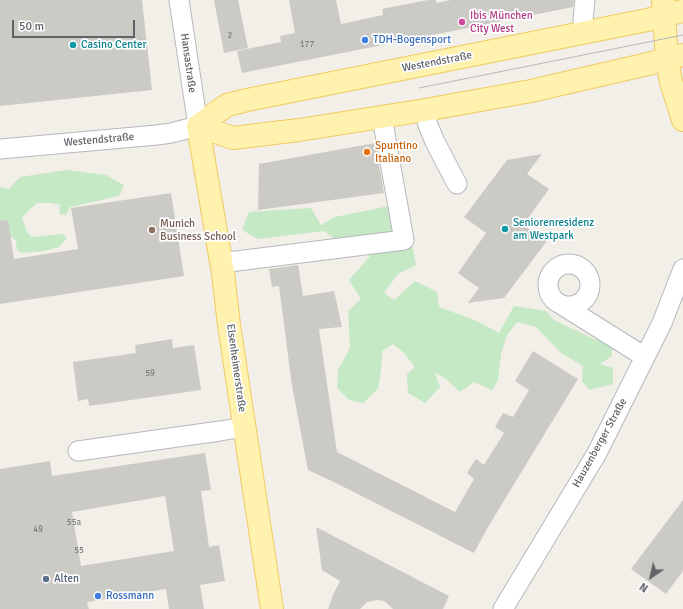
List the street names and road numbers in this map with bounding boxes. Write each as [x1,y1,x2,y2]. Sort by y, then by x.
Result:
street label: Hansastraße [177,32,199,94]
street label: Westendstraße [401,49,473,75]
street label: Westendstraße [63,130,135,150]
street label: Elsenheimerstraße [223,323,249,413]
street label: Hauzenberger Straße [570,396,630,490]

